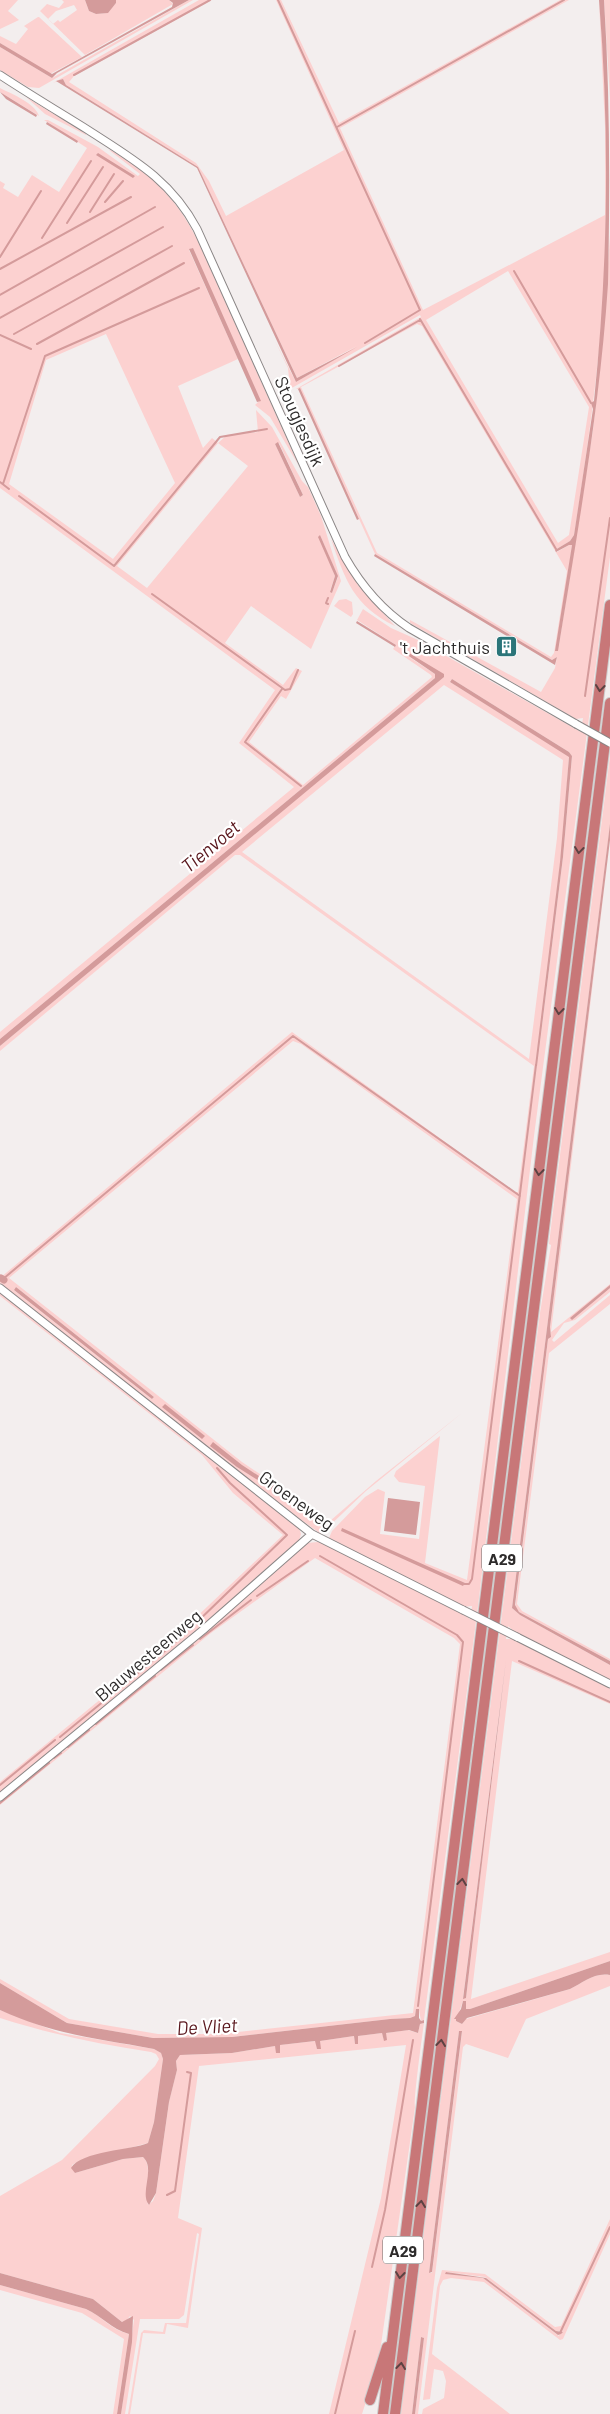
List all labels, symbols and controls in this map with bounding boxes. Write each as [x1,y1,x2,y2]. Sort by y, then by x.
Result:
street label: Stougjesdijk [270,373,330,469]
building icon: 't Jachthuis [494,635,518,659]
place label: 't Jachthuis [400,636,490,658]
one-way arrow [595,684,605,693]
water label: Tienvoet [176,815,244,877]
one-way arrow [574,846,585,854]
one-way arrow [554,1007,565,1015]
one-way arrow [534,1168,545,1176]
street label: Groeneweg [255,1465,339,1535]
road number: A29 [482,1545,522,1572]
street label: Blauwesteenweg [90,1604,206,1706]
one-way arrow [456,1878,467,1886]
water label: De Vliet [176,2013,238,2039]
one-way arrow [435,2039,446,2047]
one-way arrow [415,2200,426,2208]
road number: A29 [383,2236,423,2264]
one-way arrow [395,2272,406,2280]
one-way arrow [395,2361,406,2369]

